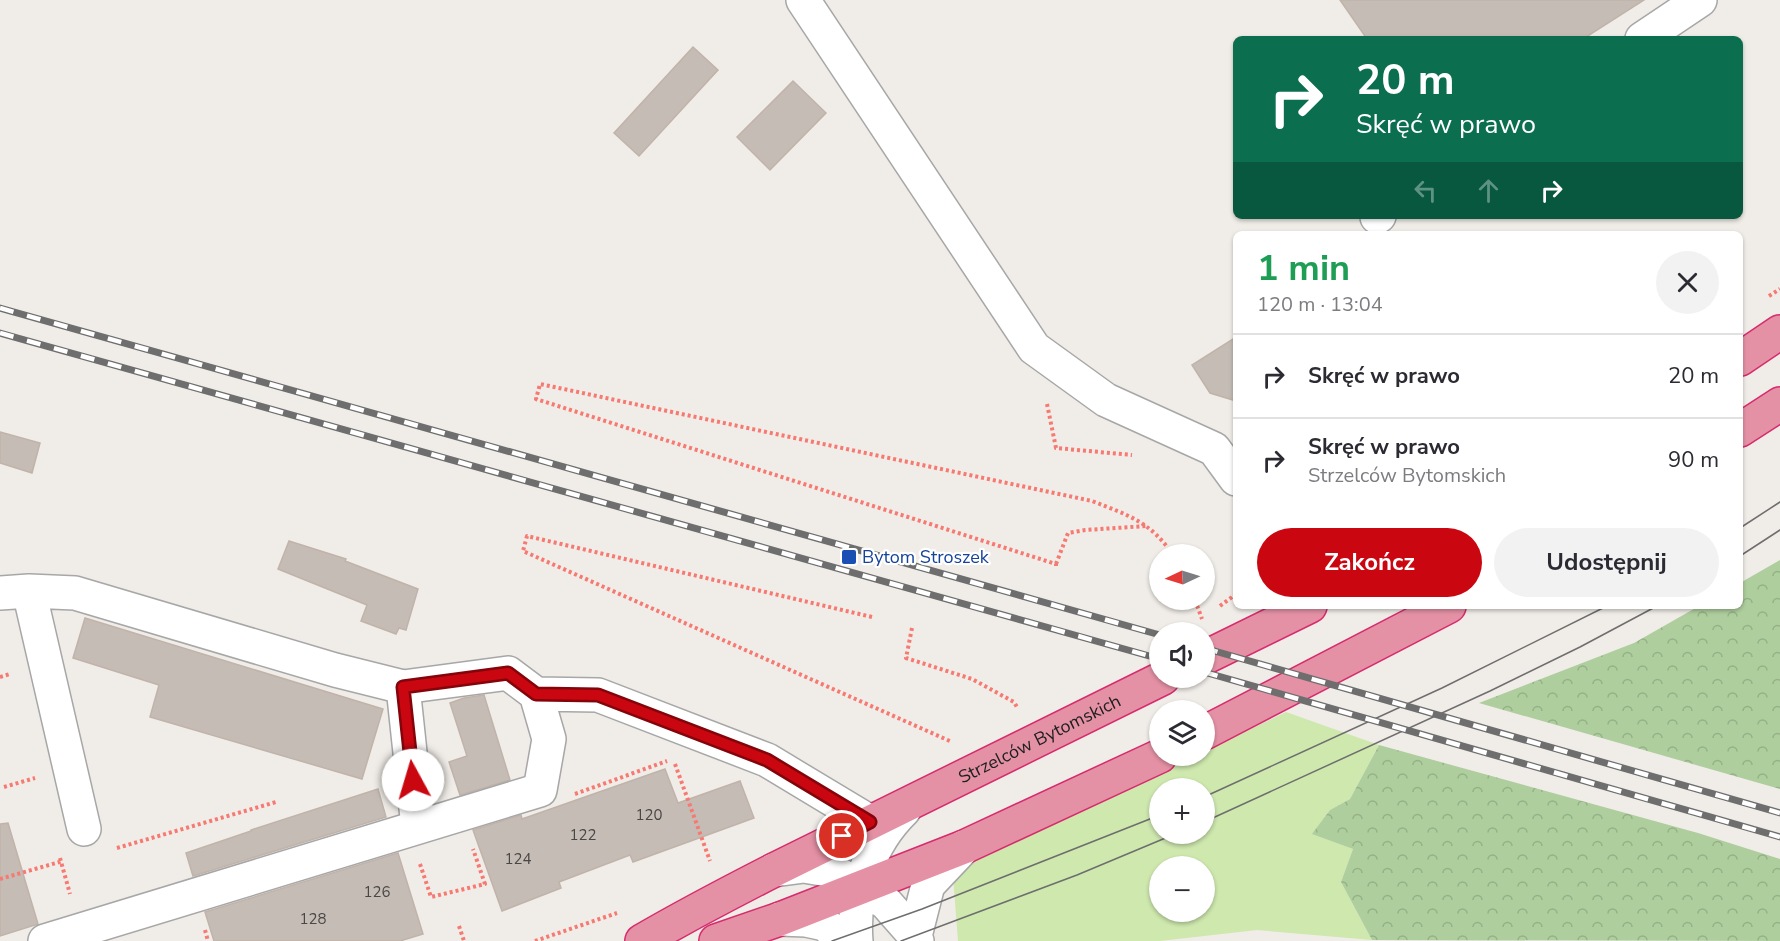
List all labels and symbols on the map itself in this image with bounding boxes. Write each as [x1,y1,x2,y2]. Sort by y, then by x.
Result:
north arrow [1149,544,1215,610]
place label: Bytom Stroszek [862,545,990,569]
marker: Bytom Stroszek [840,548,858,566]
street label: Strzelców Bytomskich [954,689,1125,789]
position arrow [381,748,445,812]
house number: 120 [635,805,663,825]
pin [816,810,867,861]
house number: 122 [569,825,597,845]
house number: 124 [504,849,532,869]
house number: 126 [363,882,391,902]
house number: 128 [299,909,327,929]

